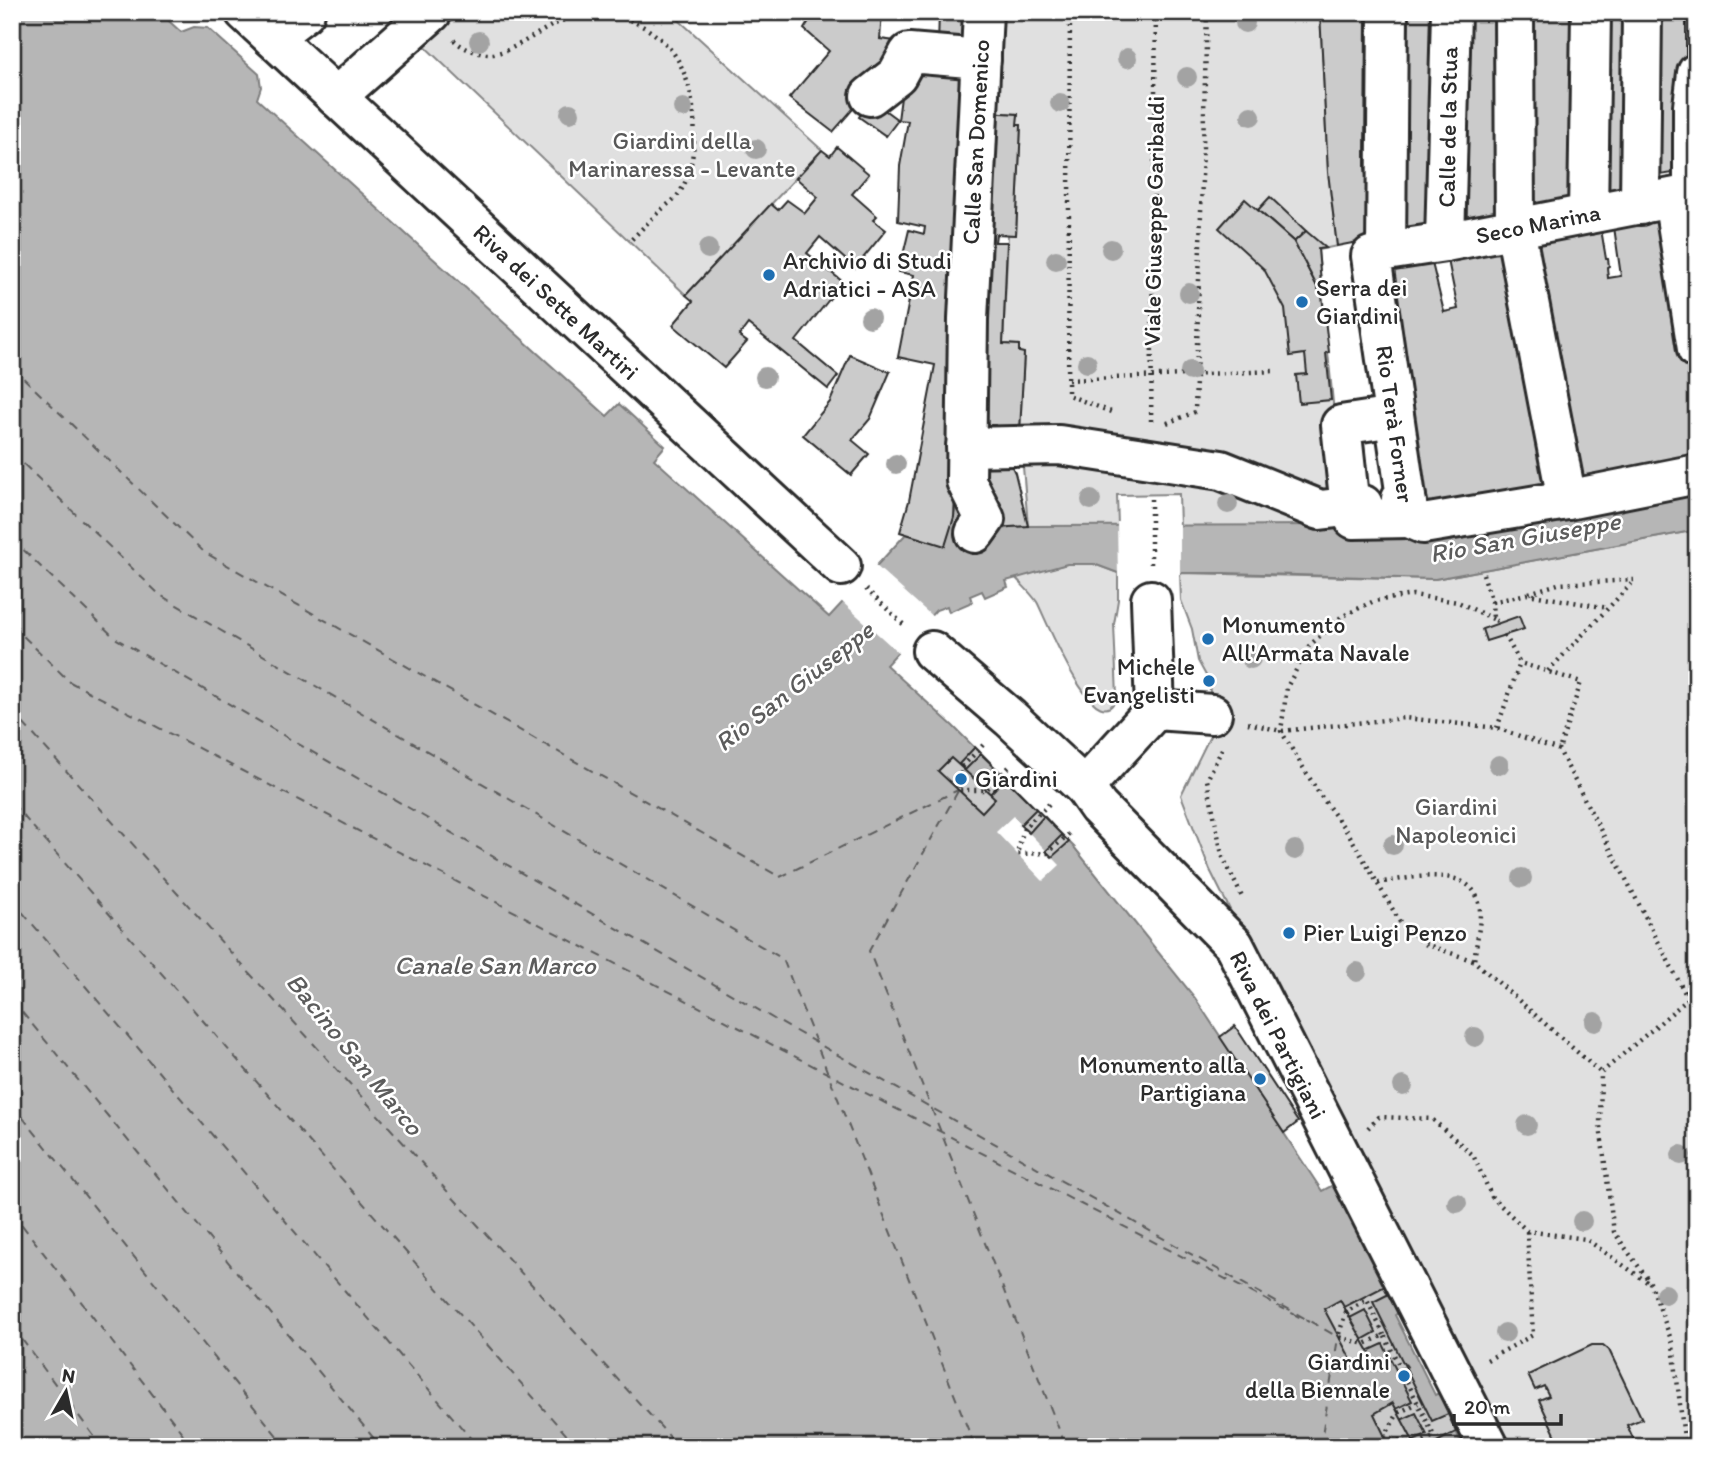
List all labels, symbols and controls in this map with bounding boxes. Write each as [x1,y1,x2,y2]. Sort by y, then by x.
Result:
street label: Calle San Domenico [956,39,995,245]
street label: Calle de la Stua [1432,46,1463,208]
street label: Viale Giuseppe Garibaldi [1137,96,1170,346]
park label: Giardini della Marinaressa - Levante [568,126,796,183]
street label: Seco Marina [1473,197,1603,250]
street label: Riva dei Sette Martiri [467,217,645,386]
place label: Archivio di Studi Adriatici - ASA [783,246,952,303]
marker: Archivio di Studi Adriatici - ASA [761,267,777,283]
place label: Serra dei Giardini [1316,273,1408,330]
marker: Serra dei Giardini [1294,294,1310,310]
street label: Rio Terà Forner [1370,343,1421,505]
water label: Rio San Giuseppe [1427,504,1624,570]
place label: Monumento All'Armata Navale [1222,610,1410,667]
water label: Rio San Giuseppe [708,613,881,758]
marker: Monumento All'Armata Navale [1200,631,1216,647]
place label: Michele Evangelisti [1083,652,1195,709]
marker: Michele Evangelisti [1201,673,1217,689]
place label: Giardini [975,764,1058,793]
marker: Giardini [953,771,969,787]
park label: Giardini Napoleonici [1395,792,1517,849]
place label: Pier Luigi Penzo [1303,918,1467,947]
marker: Pier Luigi Penzo [1281,925,1297,941]
street label: Riva dei Partigiani [1224,946,1333,1124]
water label: Canale San Marco [394,949,596,981]
water label: Bacino San Marco [280,966,431,1142]
place label: Monumento alla Partigiana [1079,1050,1247,1107]
marker: Monumento alla Partigiana [1252,1071,1268,1087]
place label: Giardini della Biennale [1245,1347,1390,1404]
north arrow [32,1358,102,1428]
text: N [60,1363,77,1388]
marker: Giardini della Biennale [1396,1368,1412,1384]
scale bar [1454,1382,1560,1426]
text: 20 m [1464,1394,1511,1419]

